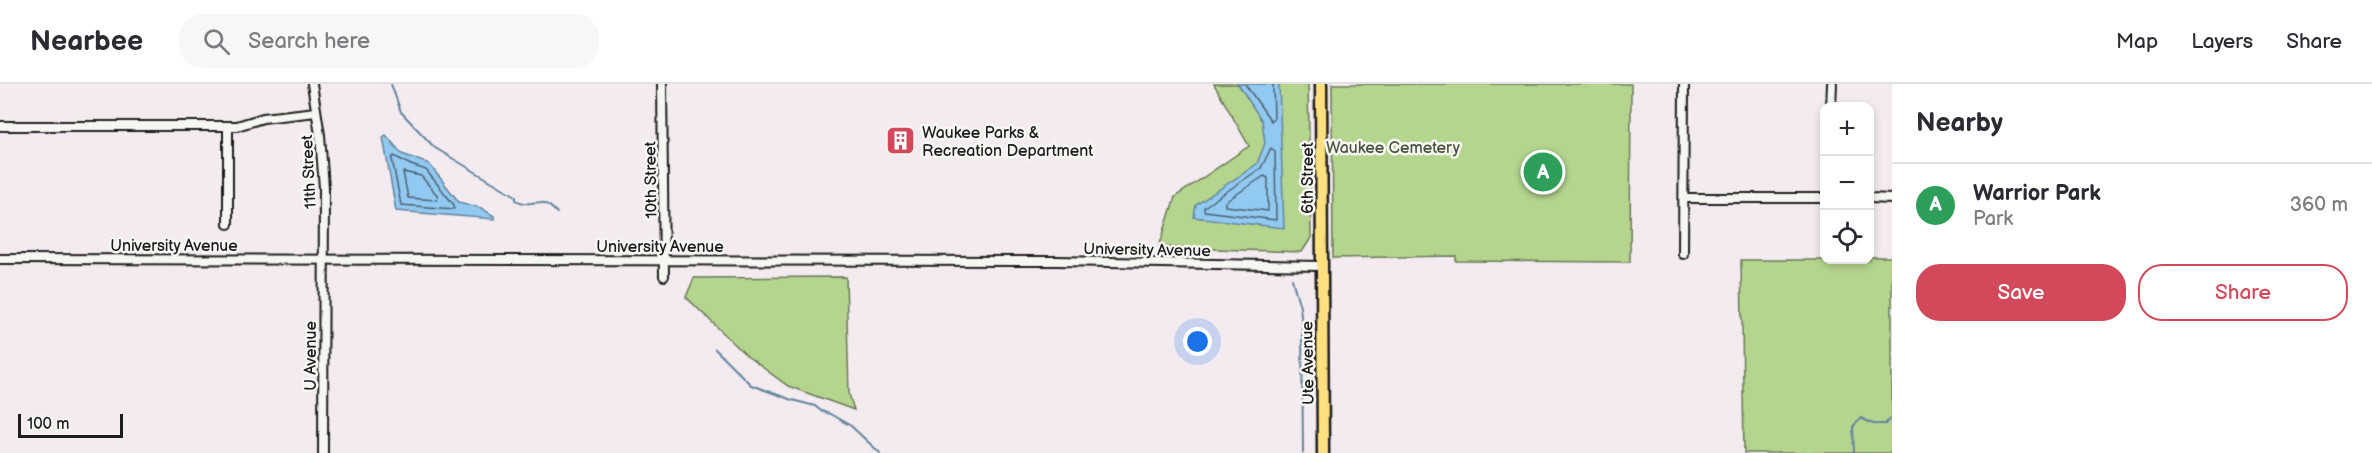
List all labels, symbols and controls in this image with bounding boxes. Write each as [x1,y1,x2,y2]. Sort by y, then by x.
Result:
search box [179,14,599,68]
text: Nearbee [30,25,143,58]
icon: search [200,25,233,58]
text: Search here [248,28,370,55]
text: Map [2116,29,2158,54]
text: Layers [2191,29,2253,54]
text: Share [2286,29,2342,54]
map controls [1820,102,1874,264]
button: + [1820,102,1874,156]
text: Nearby [1916,108,2003,139]
place label: Waukee Parks & Recreation Department [922,124,1093,161]
building icon: Waukee Parks & Recreation Department [885,125,917,157]
street label: 11th Street [298,134,321,209]
park label: Waukee Cemetery [1326,139,1461,158]
street label: 10th Street [641,141,662,219]
street label: 6th Street [1299,142,1318,214]
pin: A [1524,150,1562,194]
button: − [1820,156,1874,210]
text: Warrior Park [1973,180,2101,207]
text: A [1929,193,1942,217]
text: 360 m [2290,193,2348,217]
text: Park [1973,207,2013,231]
button: locate [1820,210,1874,264]
street label: University Avenue [110,237,238,256]
street label: University Avenue [596,238,724,257]
street label: University Avenue [1083,240,1211,261]
button: Save [1916,264,2126,321]
button: Share [2138,264,2348,321]
street label: Ute Avenue [1298,320,1319,405]
street label: U Avenue [302,321,321,391]
your location [1183,327,1212,356]
scale bar [18,411,123,438]
text: 100 m [27,415,70,434]

